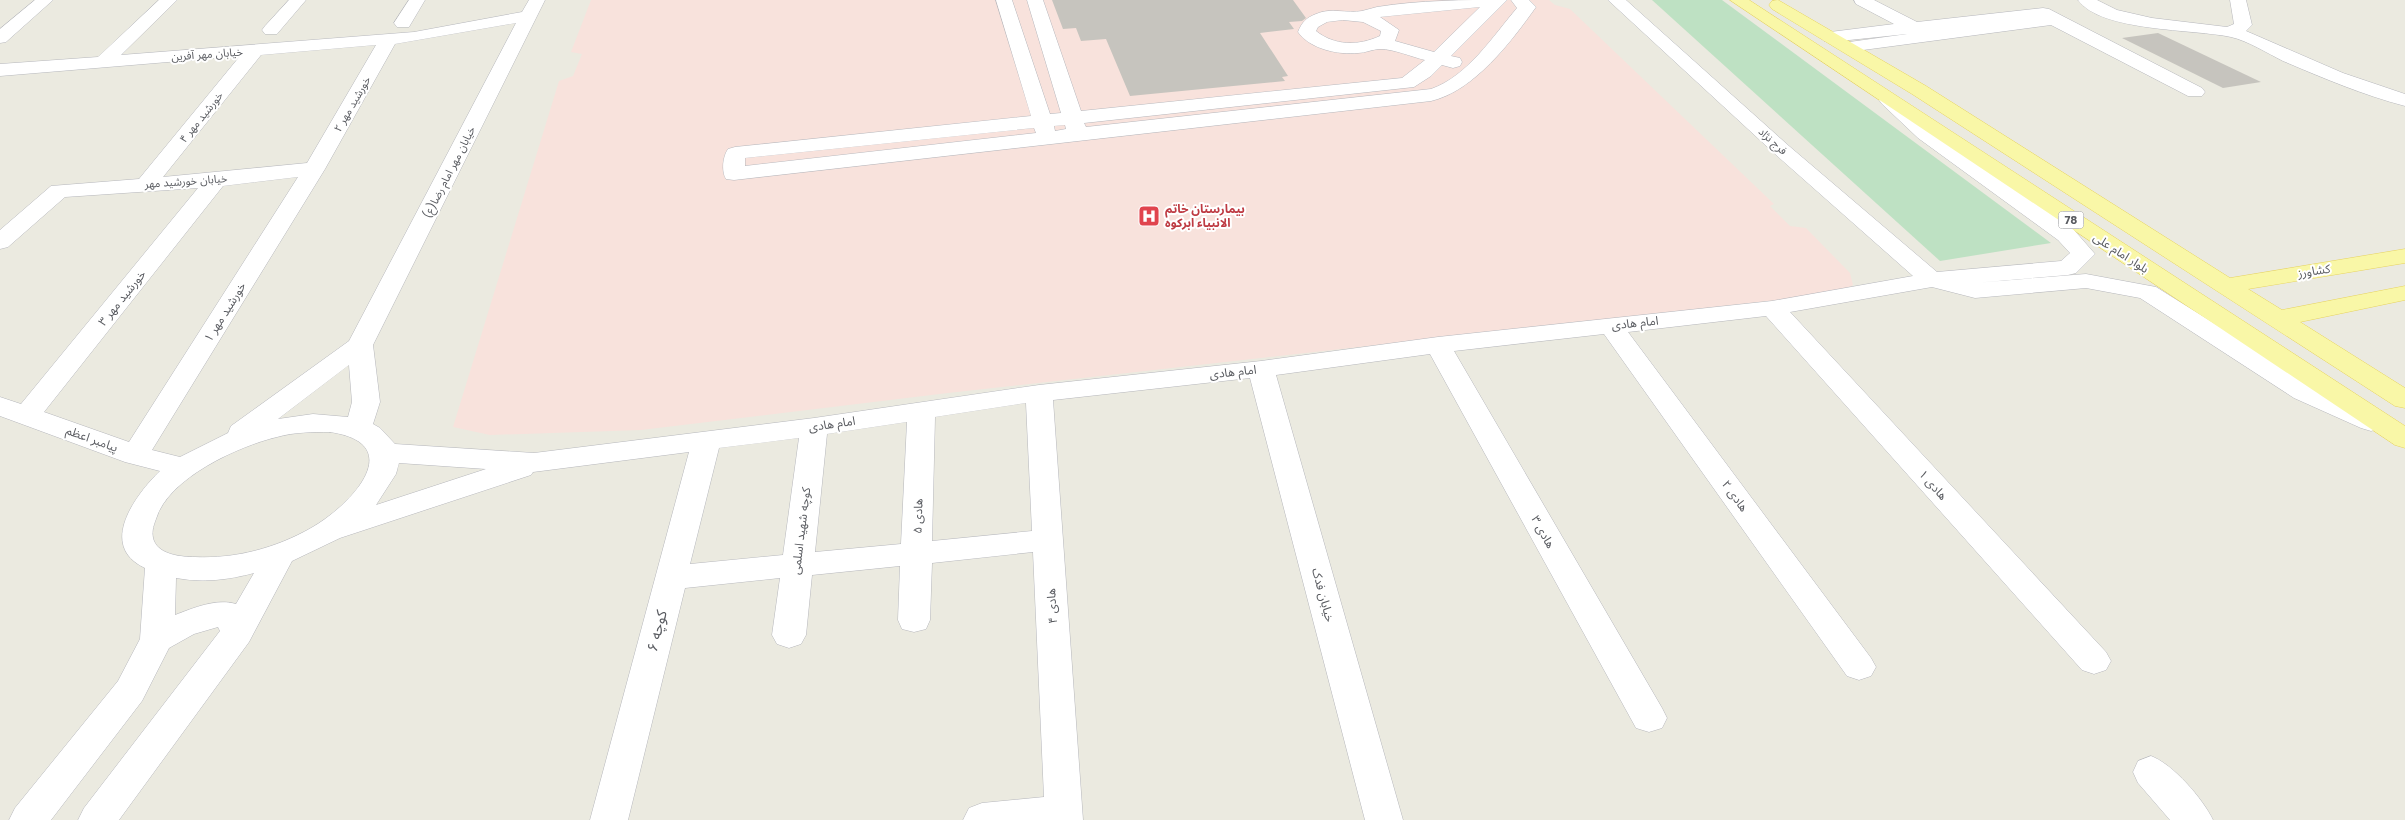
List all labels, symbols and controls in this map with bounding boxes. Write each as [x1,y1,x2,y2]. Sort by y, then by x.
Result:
street label: خیابان مهر آفرین [171,43,244,64]
street label: خورشید مهر ۲ [330,73,375,135]
street label: خورشید مهر ۴ [175,88,227,146]
street label: خیابان مهر امام رضا(ع) [419,123,479,221]
street label: فرج نژاد [1755,124,1791,158]
street label: خیابان خورشید مهر [143,170,228,192]
place label: بیمارستان خاتم الانبیاء ابرکوه [1165,200,1245,231]
hospital icon: بیمارستان خاتم الانبیاء ابرکوه [1137,204,1161,228]
road number: 78 [2058,212,2084,228]
street label: بلوار امام علی [2090,228,2152,278]
street label: کشاورز [2295,259,2332,282]
street label: خورشید مهر ۳ [94,266,149,329]
street label: خورشید مهر ۱ [199,279,250,345]
street label: امام هادی [1611,312,1659,334]
street label: امام هادی [1209,361,1257,383]
street label: امام هادی [808,412,857,436]
street label: پیامبر اعظم [64,421,121,457]
street label: هادی ۱ [1915,466,1952,504]
street label: هادی ۲ [1718,476,1753,515]
street label: کوچه شهید اسلمی [787,485,814,576]
street label: هادی ۵ [908,498,927,534]
street label: هادی ۳ [1527,512,1559,551]
street label: خیابان فدک [1308,566,1339,624]
street label: هادی ۴ [1042,588,1061,624]
street label: کوچه ۶ [641,607,672,654]

